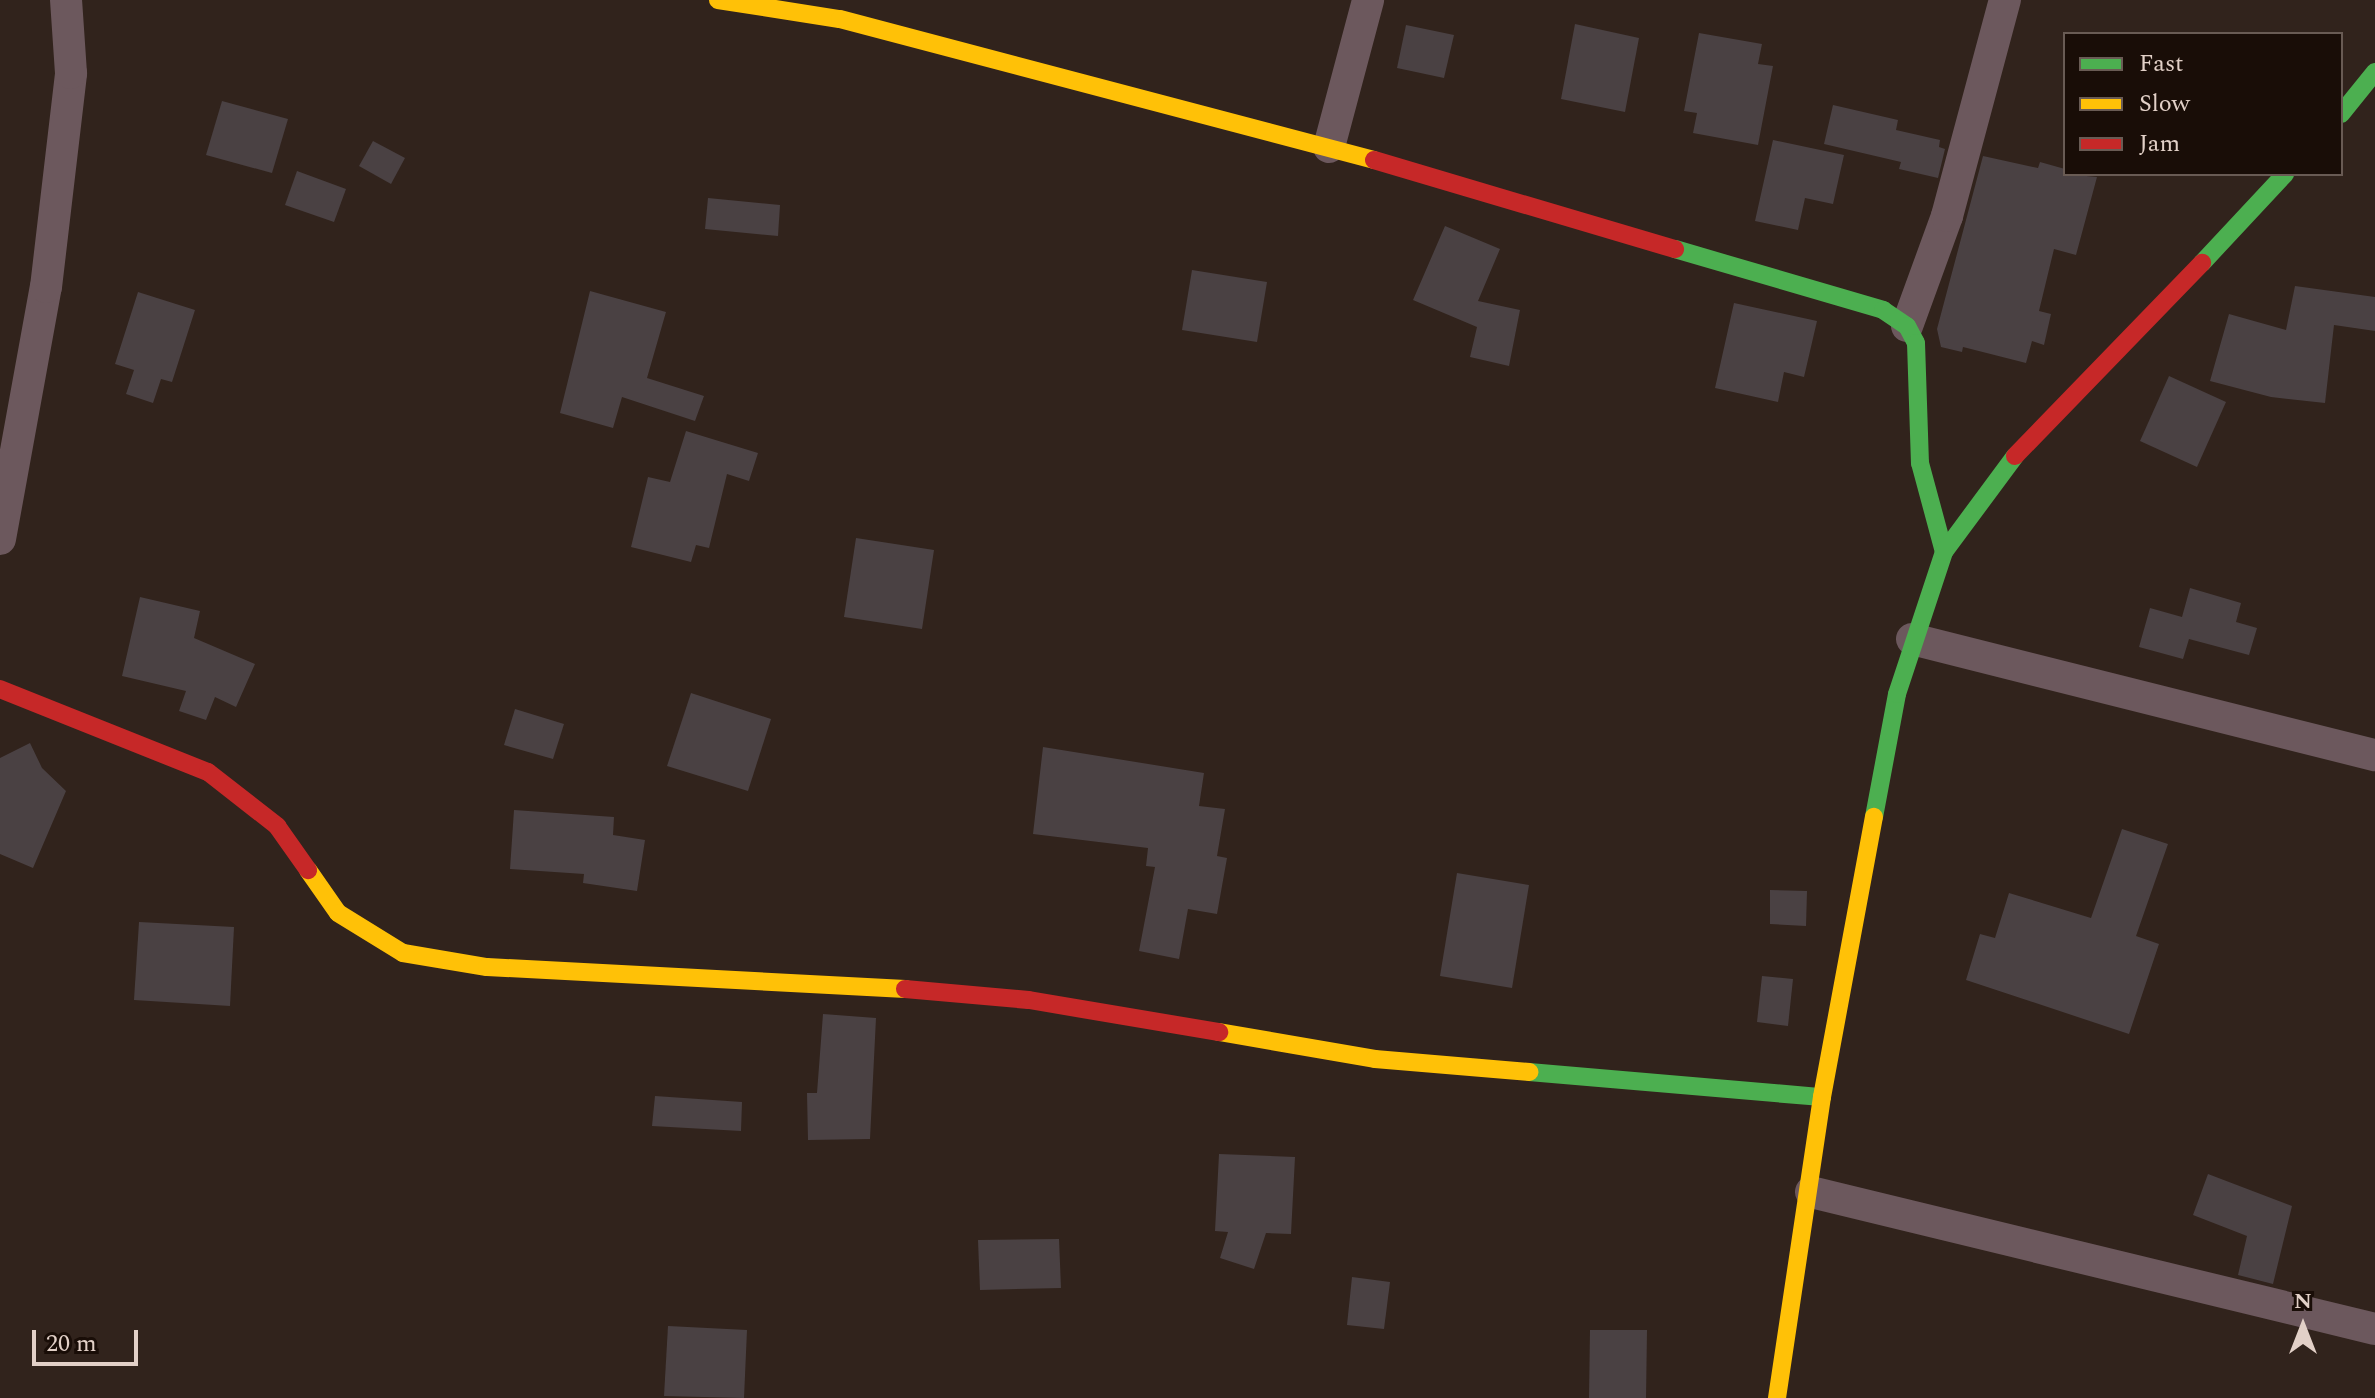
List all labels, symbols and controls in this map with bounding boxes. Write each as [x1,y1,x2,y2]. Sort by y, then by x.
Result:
legend [2063,32,2343,176]
text: Fast [2139,46,2184,82]
text: Slow [2139,86,2190,122]
text: Jam [2139,126,2180,162]
text: N [2294,1285,2312,1318]
north arrow [2263,1286,2343,1366]
scale bar [36,1314,142,1364]
text: 20 m [46,1326,97,1362]

